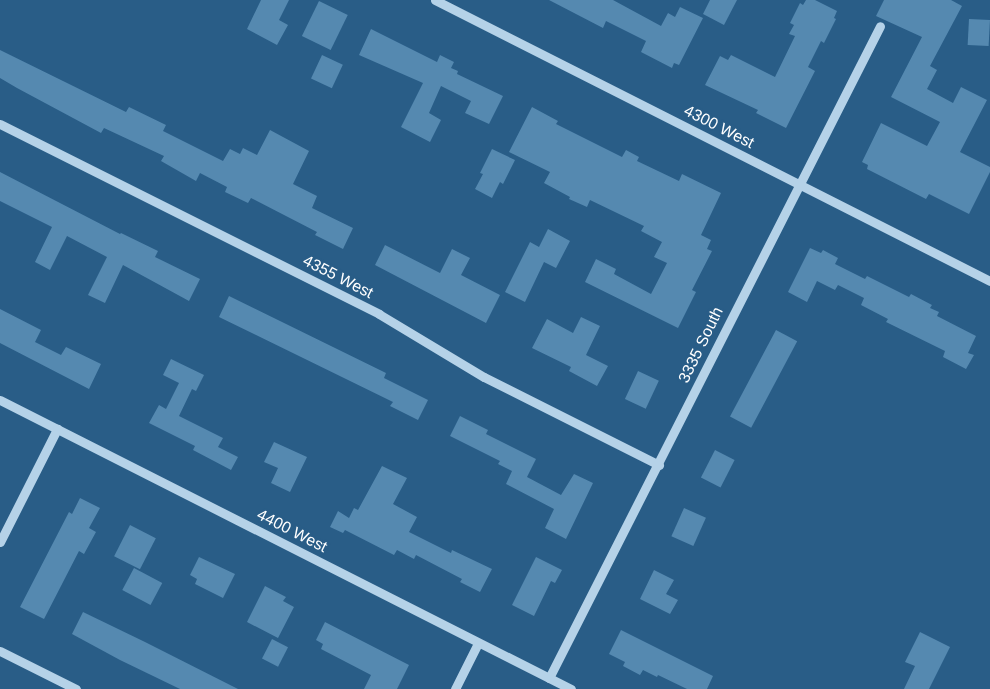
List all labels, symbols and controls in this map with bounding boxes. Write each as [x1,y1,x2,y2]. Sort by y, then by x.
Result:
street label: 4300 West [681,101,757,153]
street label: 4355 West [300,251,376,303]
street label: 3335 South [674,304,728,386]
street label: 4400 West [254,505,330,557]

